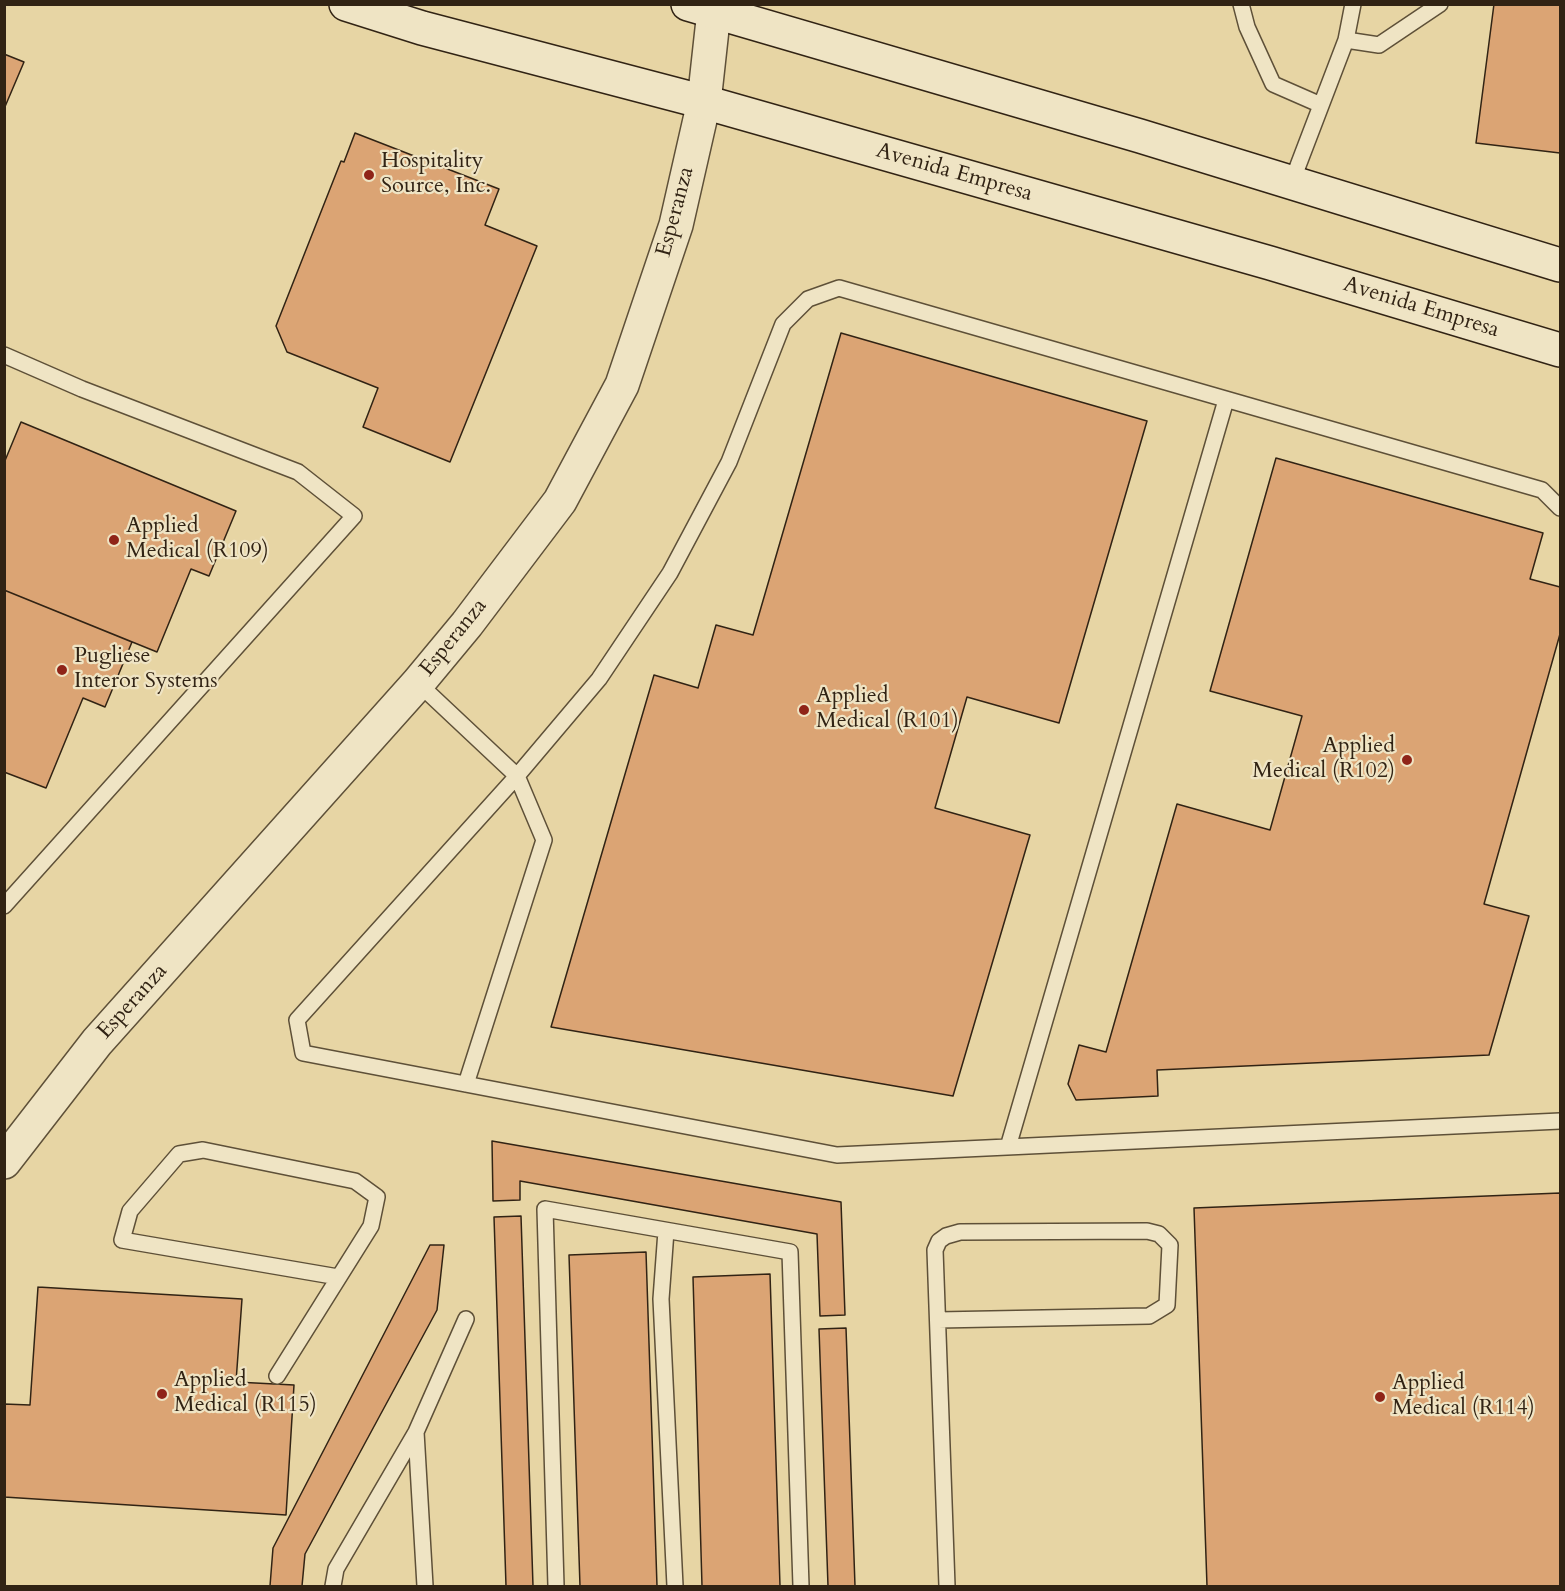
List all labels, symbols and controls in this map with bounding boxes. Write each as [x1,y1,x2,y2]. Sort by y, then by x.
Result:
street label: Avenida Empresa [873,138,1035,208]
place label: Hospitality Source, Inc. [381,149,491,200]
street label: Esperanza [651,164,701,260]
marker: Hospitality Source, Inc. [362,168,376,182]
street label: Avenida Empresa [1340,272,1502,344]
place label: Applied Medical (R109) [126,514,269,566]
marker: Applied Medical (R109) [107,533,121,547]
street label: Esperanza [415,594,493,682]
place label: Pugliese Interor Systems [74,644,218,696]
marker: Pugliese Interor Systems [55,663,69,677]
place label: Applied Medical (R101) [816,684,959,736]
marker: Applied Medical (R101) [797,703,811,717]
place label: Applied Medical (R102) [1252,734,1395,786]
marker: Applied Medical (R102) [1400,753,1414,767]
street label: Esperanza [92,959,174,1045]
place label: Applied Medical (R115) [174,1368,317,1420]
place label: Applied Medical (R114) [1392,1371,1535,1422]
marker: Applied Medical (R115) [155,1387,169,1401]
marker: Applied Medical (R114) [1373,1390,1387,1404]

